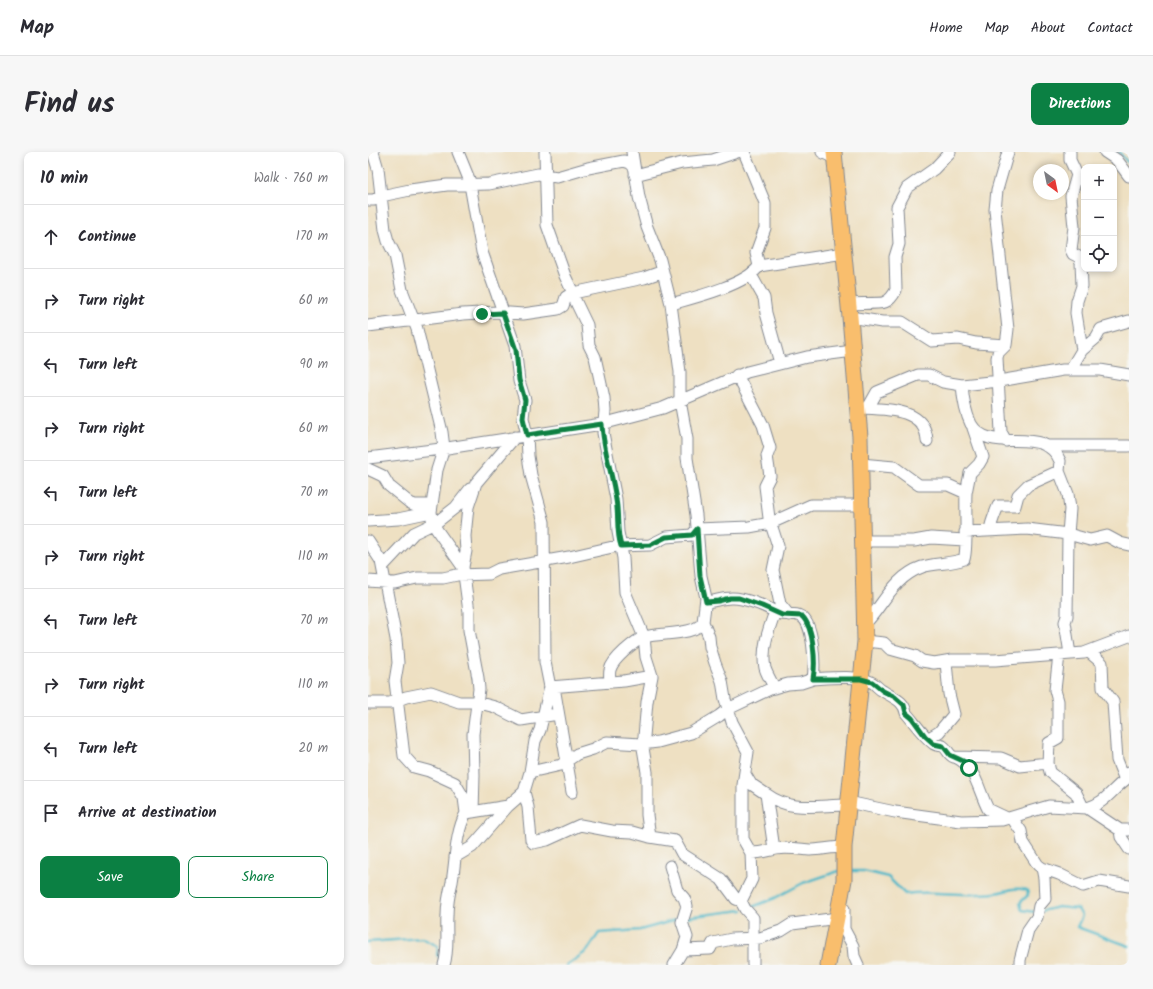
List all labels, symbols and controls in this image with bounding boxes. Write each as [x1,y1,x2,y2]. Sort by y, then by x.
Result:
text: Map [20,13,54,43]
text: Home [929,17,963,39]
text: Map [985,17,1009,39]
text: About [1031,17,1065,39]
text: Contact [1087,17,1133,39]
text: Find us [24,82,115,127]
button: Directions [1031,83,1129,125]
north arrow [1033,164,1069,200]
map controls [1081,164,1117,272]
button: + [1081,164,1117,200]
text: 10 min [40,165,88,192]
text: Walk · 760 m [254,168,328,189]
button: − [1081,200,1117,236]
text: Continue [78,225,136,249]
icon: ahead [40,226,62,248]
text: 170 m [296,226,328,247]
button: locate [1081,236,1117,272]
text: Turn right [78,289,145,313]
icon: right [40,290,62,312]
text: 60 m [299,290,328,311]
route end [473,305,491,323]
text: Turn left [78,353,138,377]
icon: left [40,354,62,376]
text: 90 m [300,354,328,375]
text: Turn right [78,417,145,441]
icon: right [40,418,62,440]
text: 60 m [299,418,328,439]
text: Turn left [78,481,138,505]
icon: left [40,482,62,504]
text: 70 m [300,482,328,503]
text: Turn right [78,545,145,569]
icon: right [40,546,62,568]
text: 110 m [298,546,328,567]
text: Turn left [78,609,138,633]
icon: left [40,610,62,632]
text: 70 m [300,610,328,631]
text: Turn right [78,673,145,697]
icon: right [40,674,62,696]
text: 110 m [298,674,328,695]
text: Turn left [78,737,138,761]
icon: left [40,738,62,760]
text: 20 m [298,738,328,759]
route start [960,759,978,777]
text: Arrive at destination [78,801,217,825]
icon: arrive [40,802,62,824]
button: Save [40,856,180,898]
button: Share [188,856,328,898]

